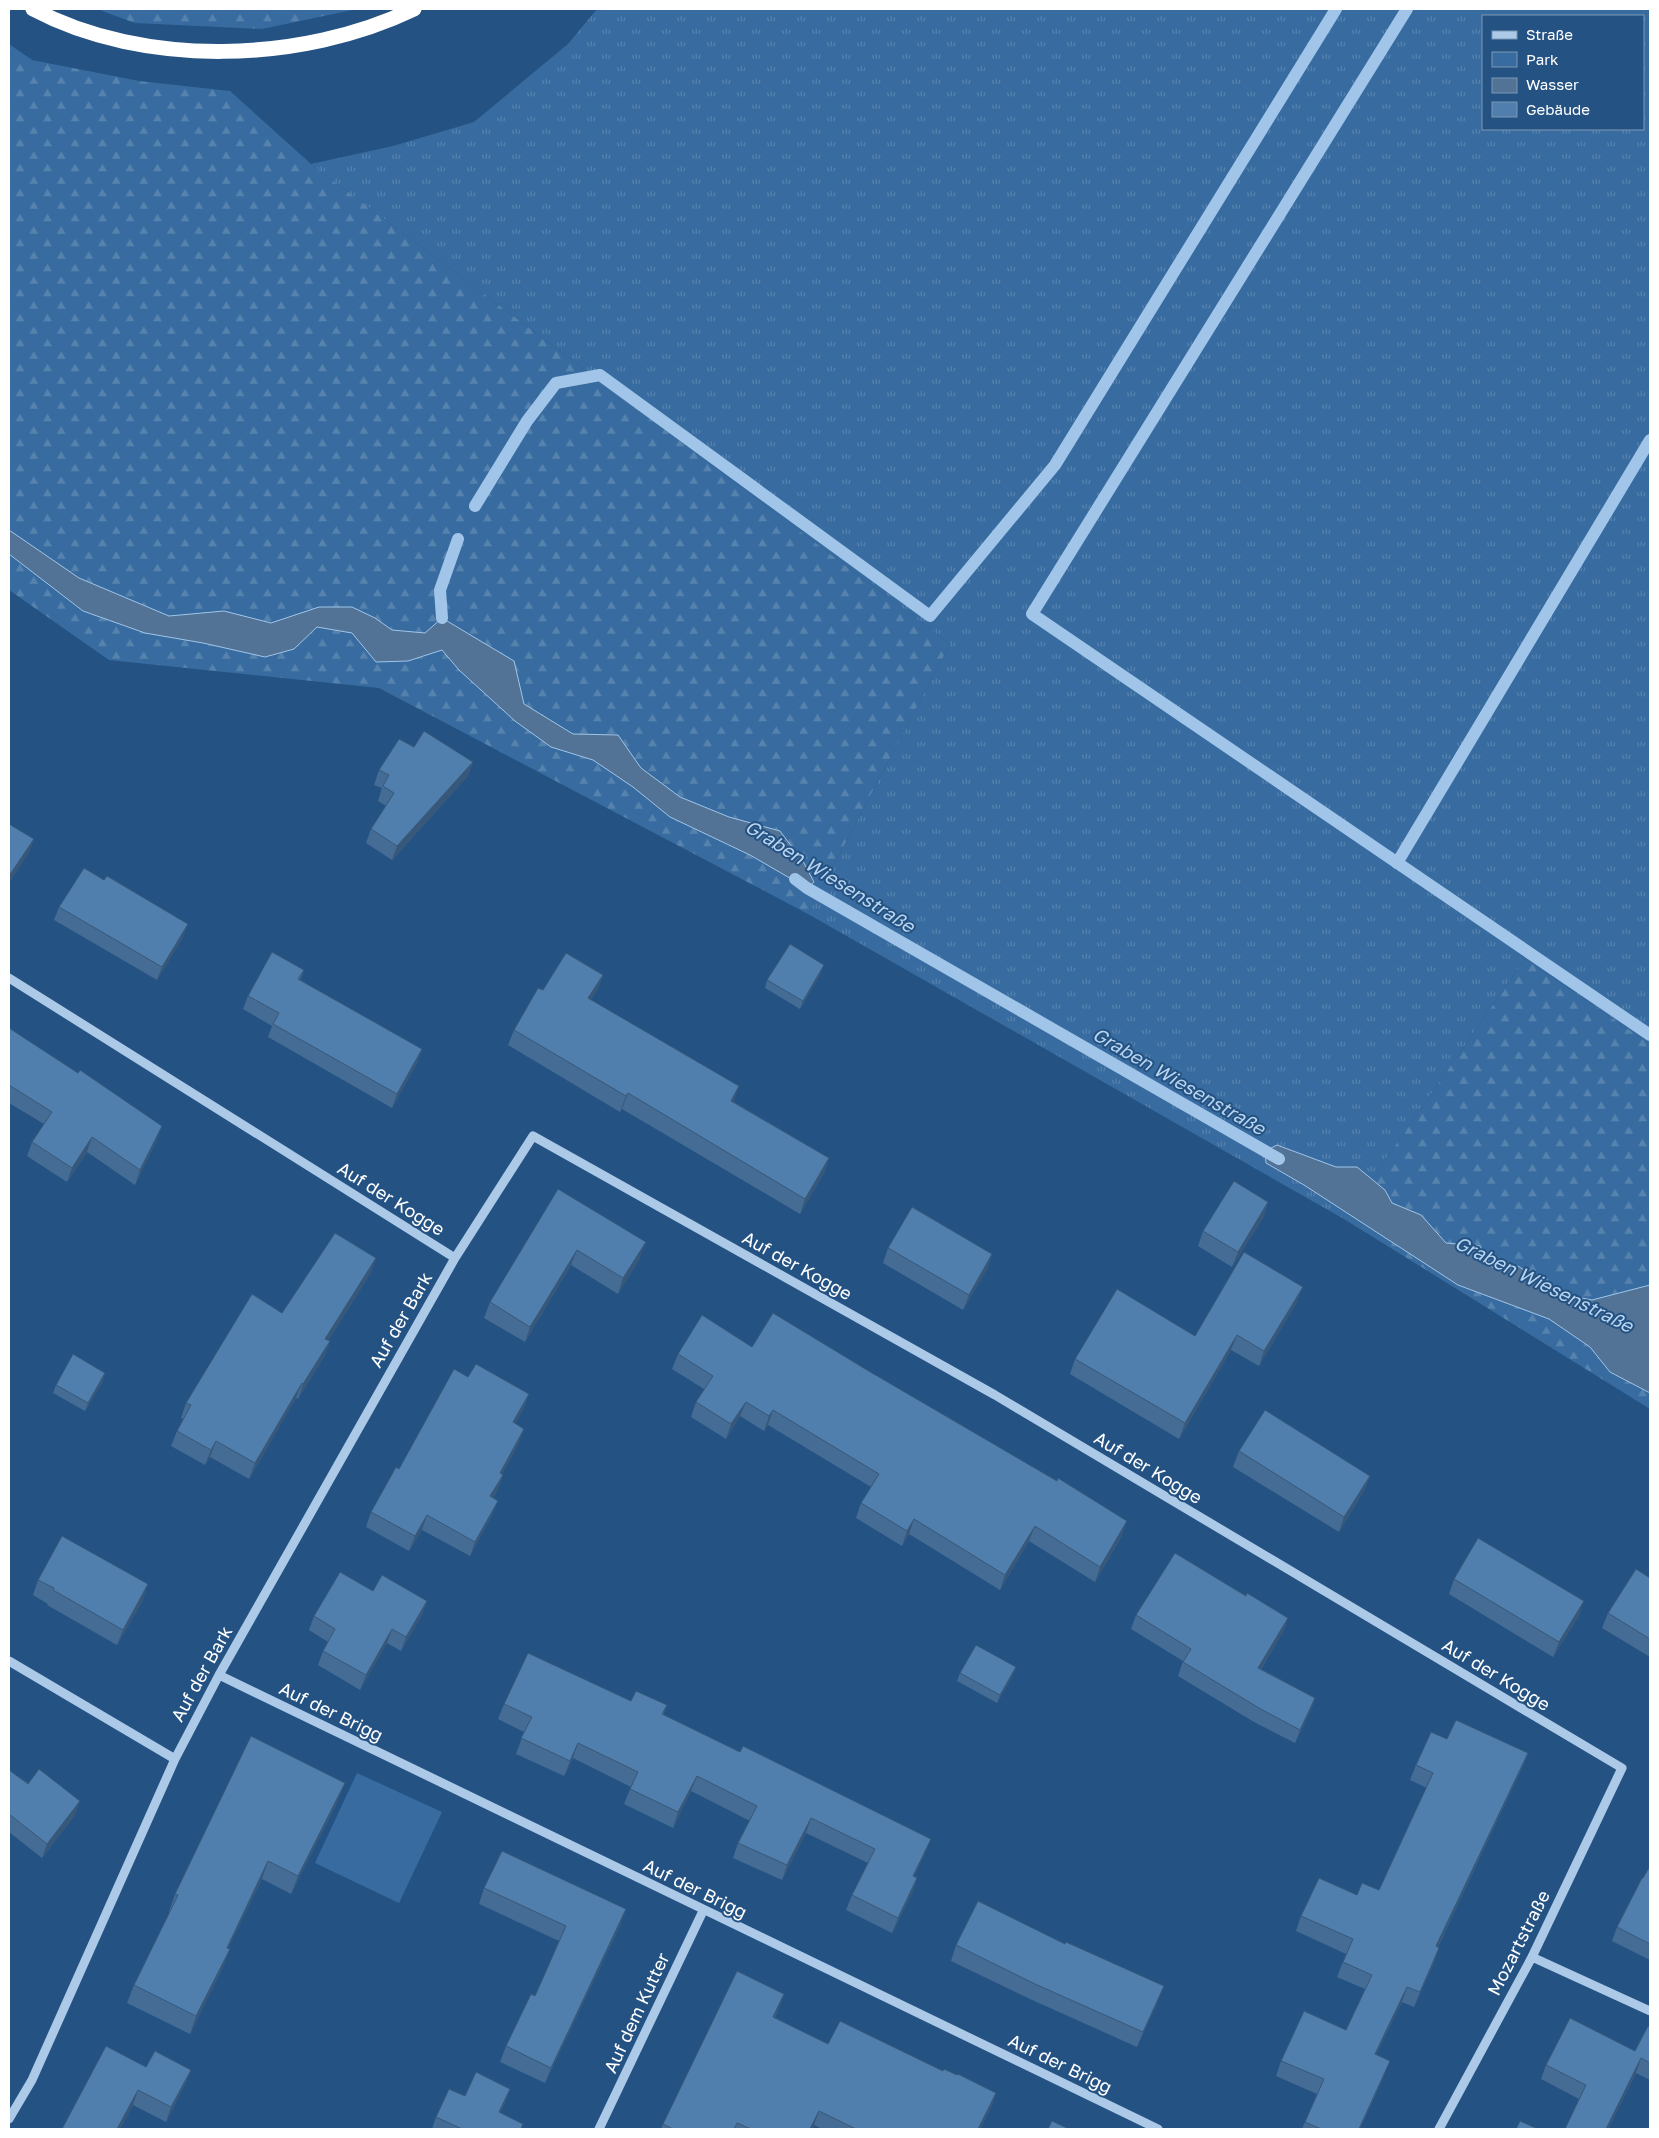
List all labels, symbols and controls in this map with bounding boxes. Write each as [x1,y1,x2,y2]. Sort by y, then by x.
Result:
legend [1482,15,1644,130]
text: Straße [1526,25,1573,43]
text: Park [1526,50,1559,68]
text: Wasser [1526,75,1579,93]
text: Gebäude [1526,100,1590,118]
water label: Graben Wiesenstraße [741,814,921,938]
water label: Graben Wiesenstraße [1089,1022,1271,1140]
street label: Auf der Kogge [334,1156,449,1240]
street label: Auf der Kogge [739,1226,856,1304]
water label: Graben Wiesenstraße [1451,1230,1639,1338]
street label: Auf der Bark [364,1268,436,1371]
street label: Auf der Kogge [1091,1426,1207,1508]
street label: Auf der Bark [166,1622,236,1725]
street label: Auf der Kogge [1439,1633,1555,1715]
street label: Auf der Brigg [276,1677,387,1746]
street label: Auf der Brigg [640,1854,751,1923]
street label: Mozartstraße [1482,1886,1554,1999]
street label: Auf dem Kutter [599,1949,674,2076]
street label: Auf der Brigg [1005,2029,1116,2098]

